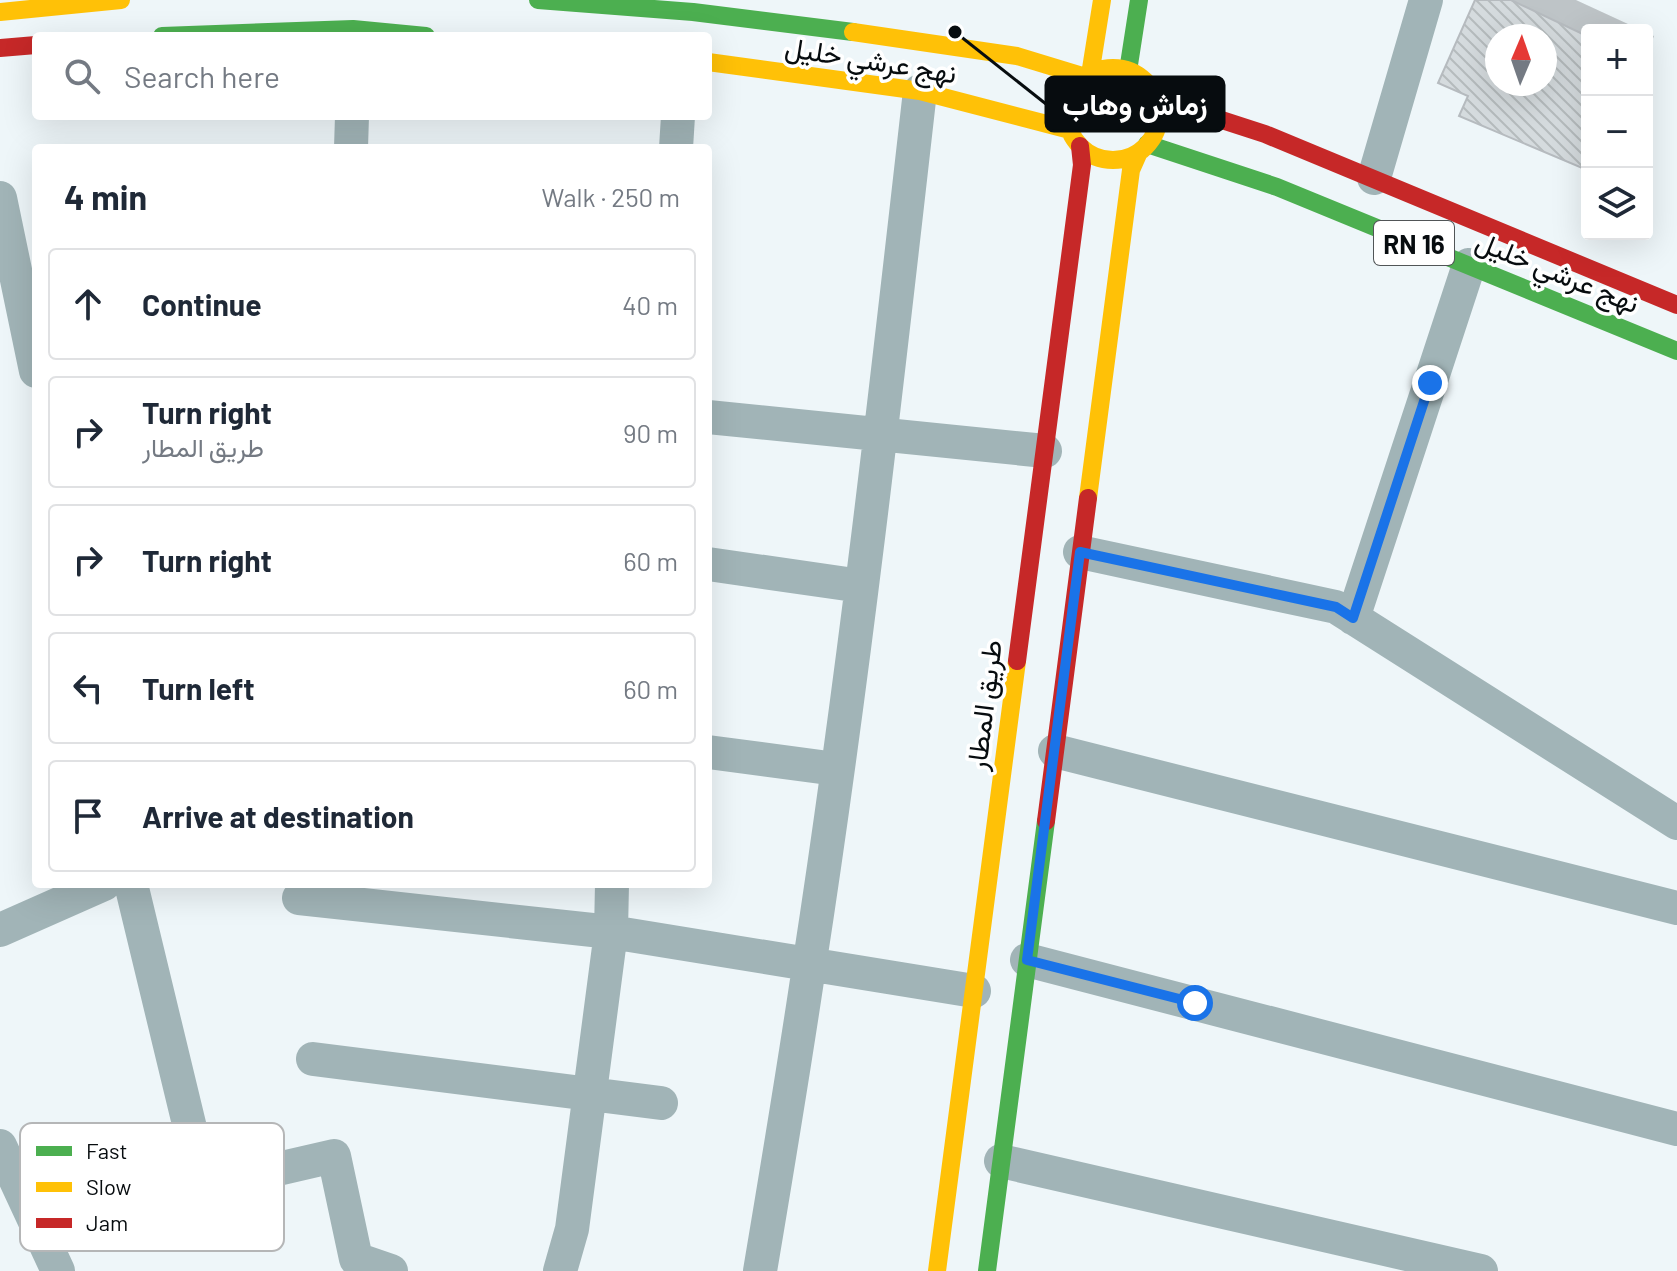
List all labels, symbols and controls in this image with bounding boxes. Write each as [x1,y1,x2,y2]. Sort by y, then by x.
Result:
north arrow [1485,24,1557,96]
map controls [1581,24,1653,240]
button: + [1581,24,1653,96]
street label: نهج عرشي خليل [782,29,959,96]
search box [32,32,712,120]
icon: search [60,54,104,98]
text: Search here [124,58,280,94]
callout: زماش وهاب [1046,77,1224,131]
text: زماش وهاب [1062,85,1208,123]
button: − [1581,96,1653,168]
button: layers [1581,168,1653,240]
text: 4 min [64,176,147,217]
text: Walk · 250 m [542,181,680,212]
road number: RN 16 [1374,221,1454,265]
street label: نهج عرشي خليل [1469,223,1645,326]
icon: ahead [66,282,110,326]
text: Continue [142,286,262,322]
text: 40 m [622,289,678,320]
route end [1412,365,1448,401]
text: Turn right [142,394,272,430]
icon: right [66,410,110,454]
text: 90 m [623,417,678,448]
text: طريق المطار [142,431,264,462]
icon: right [66,538,110,582]
text: Turn right [142,542,272,578]
text: 60 m [623,545,678,576]
street label: طريق المطار [958,638,1010,774]
icon: left [66,666,110,710]
text: Turn left [142,670,255,706]
text: 60 m [623,673,678,704]
icon: arrive [66,794,110,838]
text: Arrive at destination [142,798,414,834]
route start [1177,985,1213,1021]
legend [20,1123,284,1251]
text: Fast [86,1137,128,1163]
text: Slow [86,1173,131,1199]
text: Jam [86,1209,128,1235]

